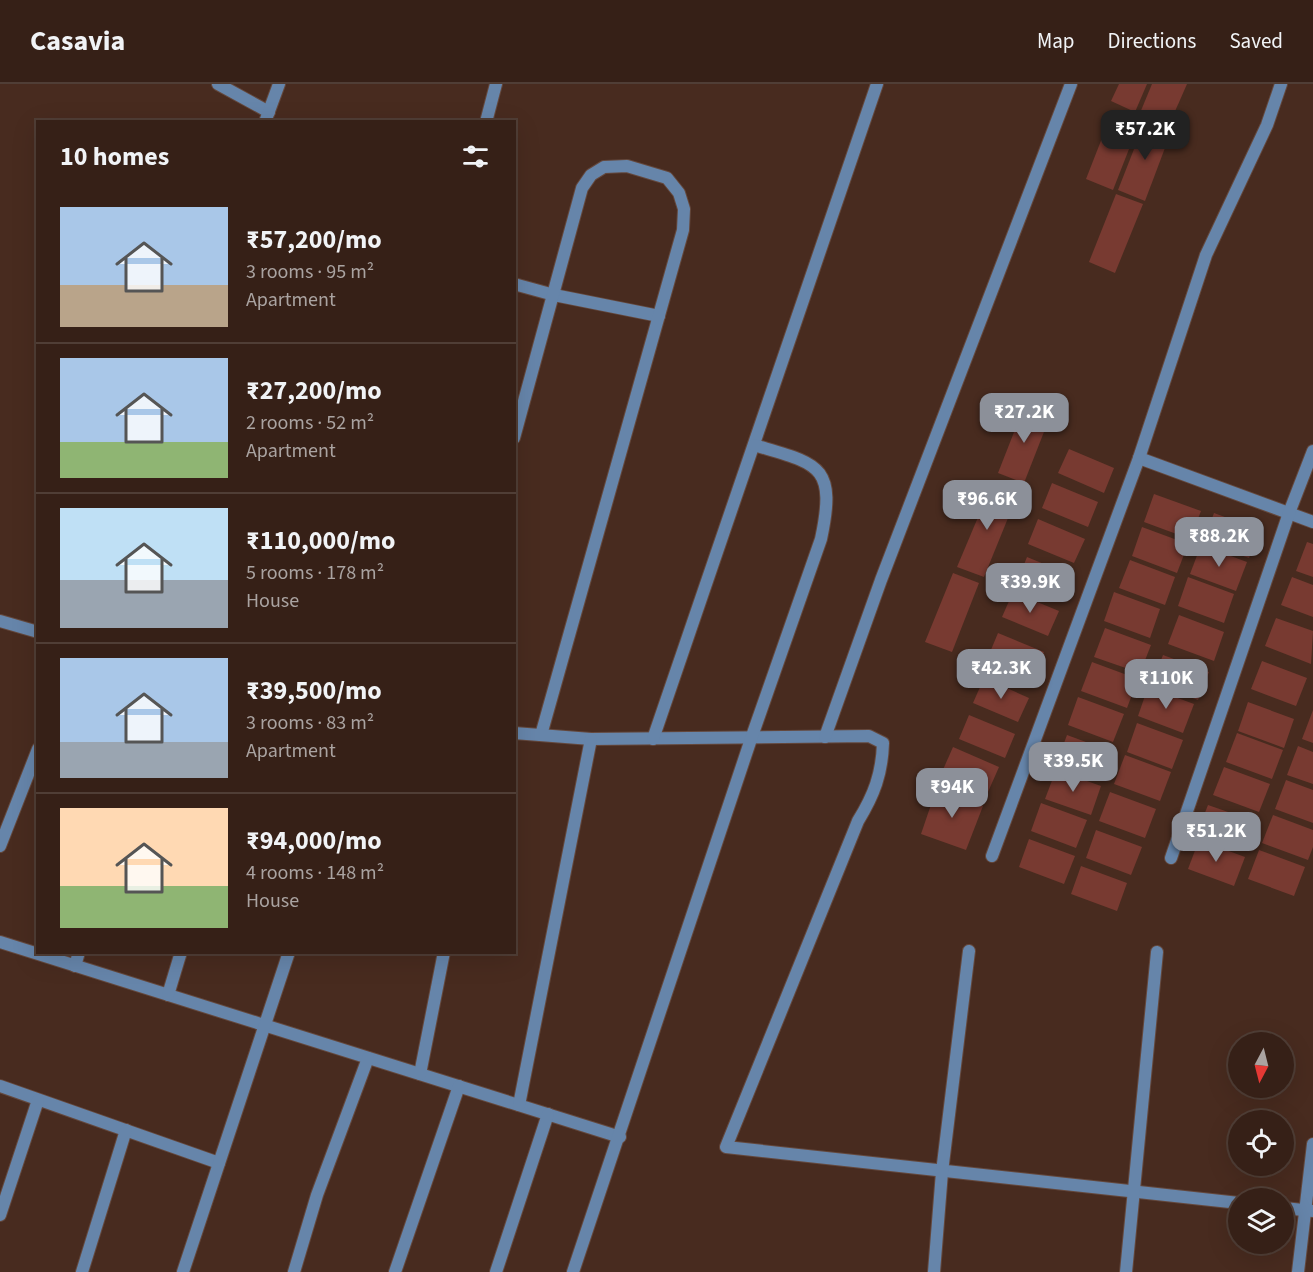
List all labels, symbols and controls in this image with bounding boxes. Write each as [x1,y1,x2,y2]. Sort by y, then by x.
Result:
text: Casavia [30,21,125,61]
text: Map [1037,26,1075,56]
text: Directions [1108,26,1196,56]
text: Saved [1229,26,1283,56]
pin: ₹57.2K [1096,110,1194,161]
text: ₹57.2K [1115,115,1175,143]
text: 10 homes [60,138,169,175]
icon: filters [459,140,492,173]
text: ₹57,200/mo [246,221,382,258]
icon: home [108,231,180,303]
text: 3 rooms · 95 m² [246,258,374,286]
text: Apartment [246,286,336,314]
text: ₹27,200/mo [246,372,382,409]
icon: home [108,382,180,454]
pin: ₹27.2K [975,393,1073,444]
text: ₹27.2K [994,398,1054,426]
text: 2 rooms · 52 m² [246,409,374,437]
text: Apartment [246,437,336,465]
pin: ₹96.6K [938,480,1036,531]
text: ₹96.6K [957,485,1017,513]
pin: ₹88.2K [1170,517,1268,568]
text: ₹110,000/mo [246,522,395,559]
text: ₹88.2K [1189,522,1249,550]
icon: home [108,532,180,604]
text: 5 rooms · 178 m² [246,559,384,587]
pin: ₹39.9K [981,563,1079,614]
text: ₹39.9K [1000,568,1060,596]
text: House [246,587,299,615]
pin: ₹42.3K [952,649,1050,700]
text: ₹42.3K [971,654,1031,682]
pin: ₹110K [1124,659,1208,710]
text: ₹110K [1139,664,1193,692]
text: ₹39,500/mo [246,672,382,709]
icon: home [108,682,180,754]
text: 3 rooms · 83 m² [246,709,374,737]
text: Apartment [246,737,336,765]
pin: ₹39.5K [1024,742,1122,793]
text: ₹39.5K [1043,747,1103,775]
pin: ₹94K [916,768,988,819]
text: ₹94K [930,773,974,801]
pin: ₹51.2K [1167,812,1265,863]
text: ₹51.2K [1186,817,1246,845]
text: ₹94,000/mo [246,822,382,859]
icon: home [108,832,180,904]
text: 4 rooms · 148 m² [246,859,384,887]
text: House [246,887,299,915]
north arrow [1228,1032,1294,1098]
map controls [1228,1032,1294,1254]
button: locate [1228,1110,1294,1176]
button: layers [1228,1188,1294,1254]

